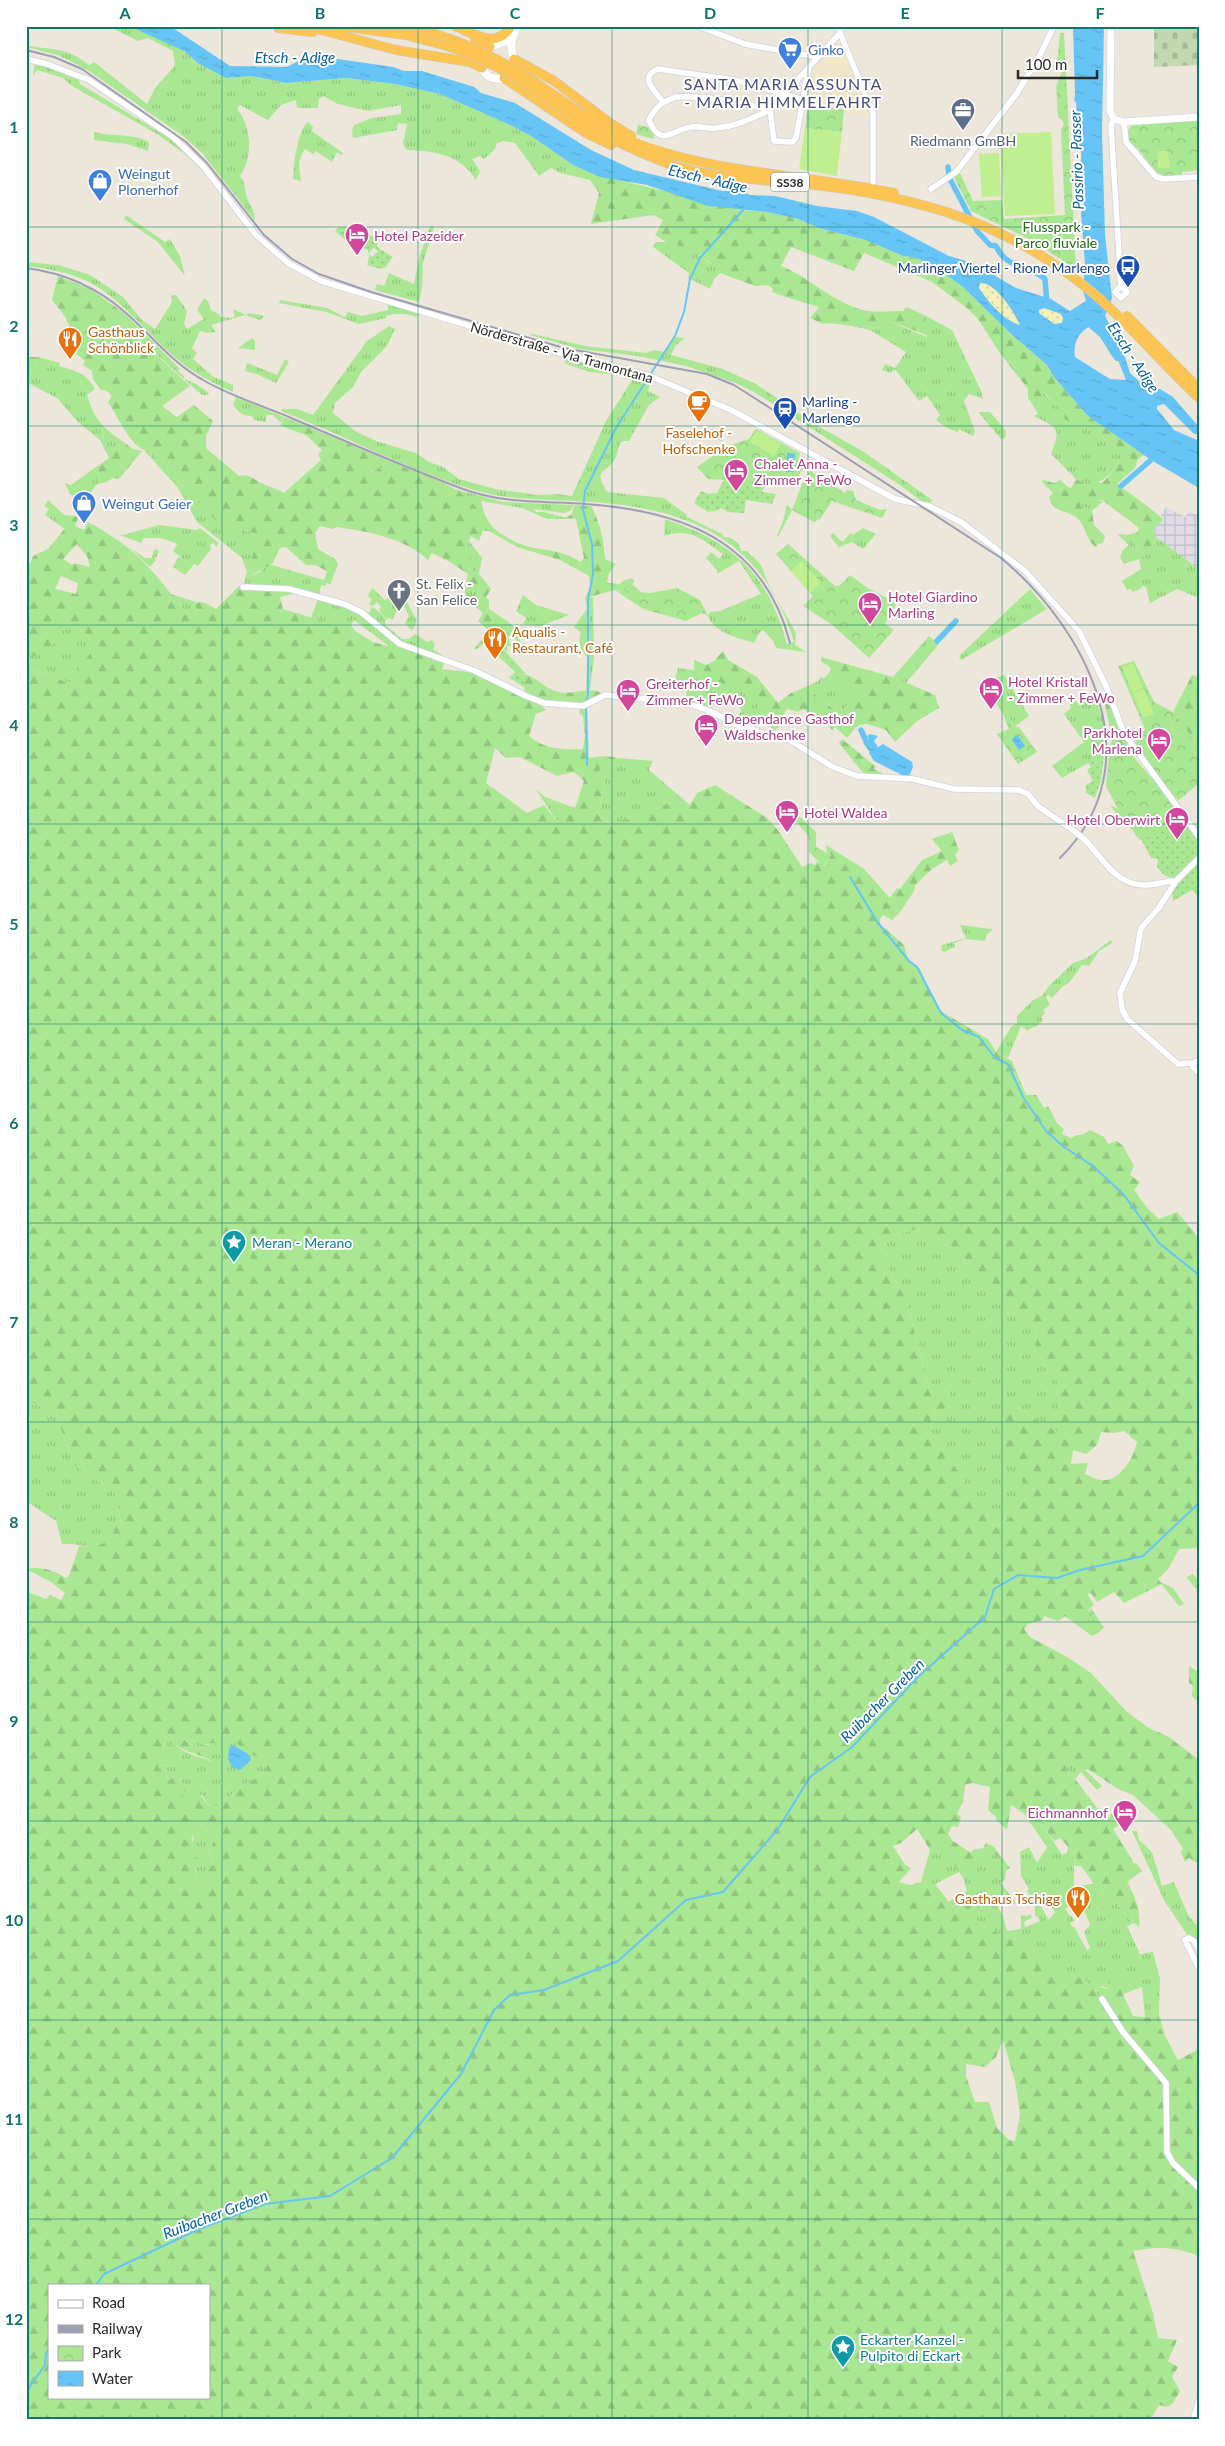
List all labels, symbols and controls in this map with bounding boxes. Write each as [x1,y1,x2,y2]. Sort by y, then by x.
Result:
text: A [118,3,131,22]
text: B [315,3,325,22]
text: C [510,3,521,22]
text: D [704,3,716,22]
text: E [900,3,910,22]
text: F [1095,3,1105,22]
supermarket icon: Ginko [777,36,803,70]
place label: Ginko [808,41,844,58]
water label: Etsch - Adige [255,48,335,66]
scale bar [1018,48,1096,80]
text: 100 m [1025,55,1067,73]
district label: SANTA MARIA ASSUNTA - MARIA HIMMELFAHRT [684,74,882,111]
office icon: Riedmann GmBH [950,97,976,131]
water label: Passirio - Passer [1065,109,1087,210]
text: 1 [9,117,19,136]
place label: Riedmann GmBH [910,132,1016,149]
water label: Etsch - Adige [667,160,749,196]
place label: Weingut Plonerhof [118,165,179,198]
shop icon: Weingut Plonerhof [87,168,113,202]
road number: SS38 [771,172,809,192]
park label: Flusspark - Parco fluviale [1015,218,1097,251]
hotel icon: Hotel Pazeider [344,222,370,256]
place label: Hotel Pazeider [374,227,464,244]
bus stop icon: Marlinger Viertel - Rione Marlengo [1115,254,1141,288]
place label: Marlinger Viertel - Rione Marlengo [898,259,1110,276]
text: 2 [9,316,19,335]
street label: Nörderstraße - Via Tramontana [469,318,655,386]
water label: Etsch - Adige [1105,318,1163,396]
place label: Gasthaus Schönblick [88,323,155,356]
restaurant icon: Gasthaus Schönblick [57,326,83,360]
cafe icon: Faselehof - Hofschenke [686,389,712,423]
place label: Marling - Marlengo [802,393,861,426]
station icon: Marling - Marlengo [772,396,798,430]
place label: Faselehof - Hofschenke [662,424,736,457]
place label: Chalet Anna - Zimmer + FeWo [754,455,852,488]
hotel icon: Chalet Anna - Zimmer + FeWo [723,458,749,492]
shop icon: Weingut Geier [71,490,97,524]
place label: Weingut Geier [102,495,191,512]
text: 3 [9,515,19,534]
place label: St. Felix - San Felice [416,575,477,608]
church icon: St. Felix - San Felice [386,578,412,612]
place label: Hotel Giardino Marling [888,588,978,621]
hotel icon: Hotel Giardino Marling [857,591,883,625]
place label: Aqualis - Restaurant, Café [512,623,613,656]
restaurant icon: Aqualis - Restaurant, Café [482,626,508,660]
place label: Hotel Kristall - Zimmer + FeWo [1008,673,1115,706]
place label: Greiterhof - Zimmer + FeWo [646,675,744,708]
hotel icon: Hotel Kristall - Zimmer + FeWo [978,676,1004,710]
hotel icon: Greiterhof - Zimmer + FeWo [615,678,641,712]
place label: Dependance Gasthof Waldschenke [724,710,854,743]
hotel icon: Dependance Gasthof Waldschenke [693,713,719,747]
text: 4 [9,715,19,734]
place label: Parkhotel Marlena [1083,724,1142,757]
hotel icon: Parkhotel Marlena [1146,727,1172,761]
hotel icon: Hotel Waldea [774,799,800,833]
place label: Hotel Waldea [804,804,888,821]
hotel icon: Hotel Oberwirt [1164,806,1190,840]
place label: Hotel Oberwirt [1067,811,1160,828]
text: 5 [9,914,19,933]
text: 6 [9,1113,19,1132]
place icon: Meran - Merano [221,1229,247,1263]
place label: Meran - Merano [252,1234,352,1251]
text: 7 [9,1312,19,1331]
text: 8 [9,1512,19,1531]
water label: Ruibacher Greben [836,1654,928,1746]
text: 9 [9,1711,19,1730]
hotel icon: Eichmannhof [1112,1799,1138,1833]
place label: Eichmannhof [1027,1804,1108,1821]
restaurant icon: Gasthaus Tschigg [1065,1885,1091,1919]
place label: Gasthaus Tschigg [955,1890,1060,1907]
text: 10 [5,1910,23,1929]
text: 11 [5,2109,23,2128]
water label: Ruibacher Greben [160,2186,270,2242]
legend [48,2284,210,2398]
text: Road [92,2293,125,2311]
text: 12 [5,2309,23,2328]
text: Railway [92,2319,143,2337]
place label: Eckarter Kanzel - Pulpito di Eckart [860,2331,964,2364]
place icon: Eckarter Kanzel - Pulpito di Eckart [830,2334,856,2368]
text: Park [92,2343,122,2361]
text: Water [92,2369,133,2387]

